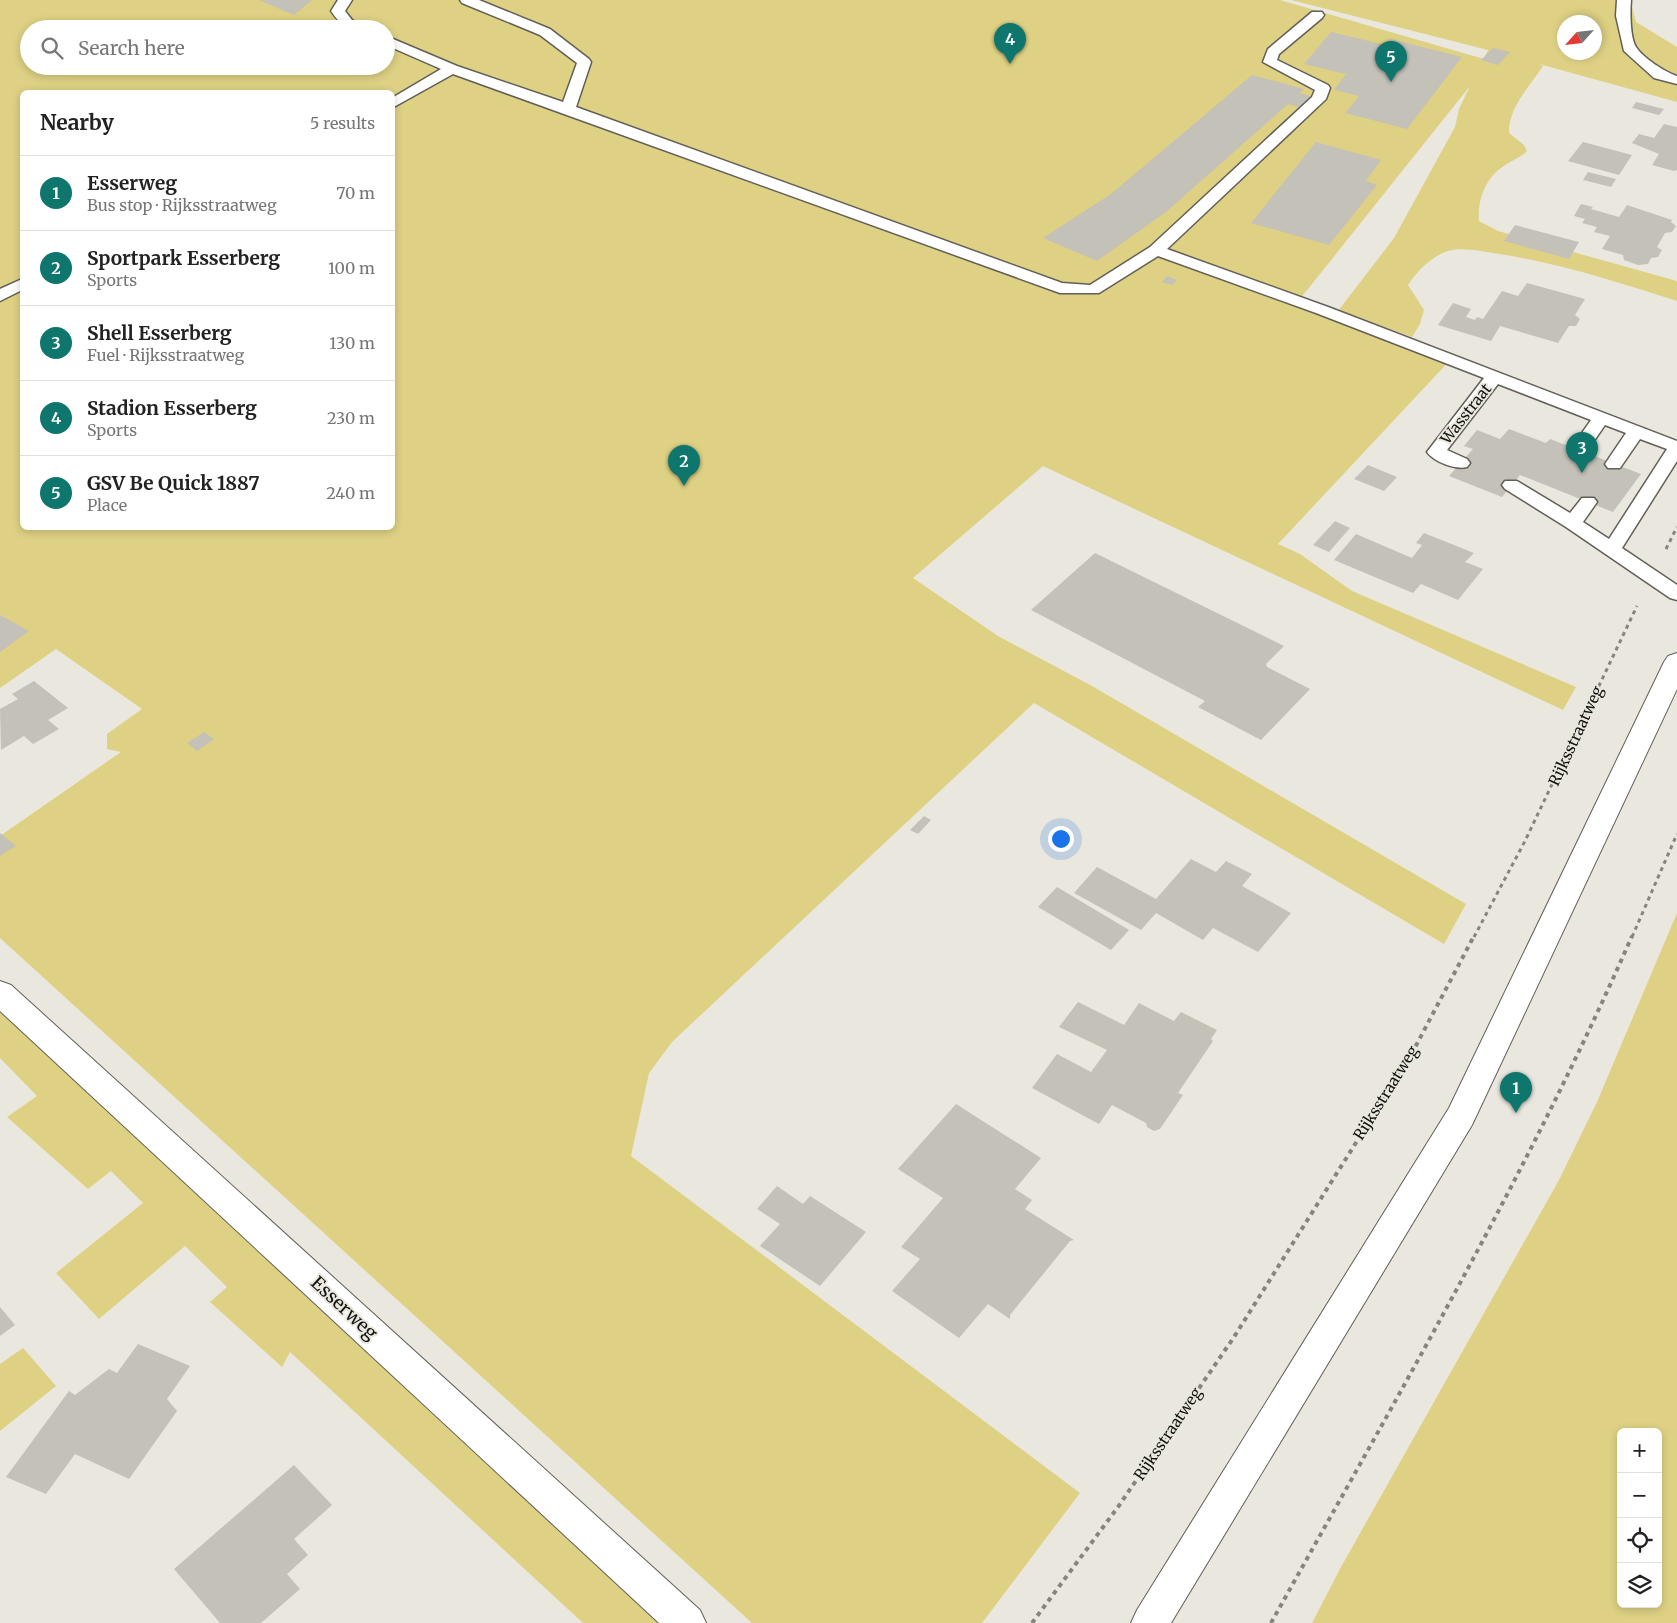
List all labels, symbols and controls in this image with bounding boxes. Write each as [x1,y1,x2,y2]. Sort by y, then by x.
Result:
north arrow [1557,15,1602,60]
search box [20,20,395,75]
pin: 4 [994,23,1026,64]
icon: search [38,34,66,62]
text: Search here [78,36,185,60]
pin: 5 [1375,41,1407,82]
text: Nearby [40,109,114,136]
text: 5 results [310,113,375,133]
text: Esserweg [87,171,177,195]
text: 1 [52,183,60,203]
text: 70 m [336,183,375,203]
text: Bus stop · Rijksstraatweg [87,195,277,215]
text: Sportpark Esserberg [87,246,280,270]
text: 2 [51,258,61,278]
text: 100 m [328,258,375,278]
text: Sports [87,270,137,290]
text: Shell Esserberg [87,321,232,345]
text: 3 [51,333,61,353]
text: 130 m [329,333,375,353]
text: Fuel · Rijksstraatweg [87,345,244,365]
street label: Wasstraat [1435,380,1495,449]
text: Stadion Esserberg [87,396,257,420]
text: 4 [51,408,61,428]
text: 230 m [327,408,375,428]
text: Sports [87,420,137,440]
pin: 3 [1566,432,1598,473]
pin: 2 [668,445,700,486]
text: GSV Be Quick 1887 [87,471,260,495]
text: 5 [51,483,61,503]
text: 240 m [326,483,375,503]
text: Place [87,495,127,515]
street label: Rijksstraatweg [1544,683,1607,789]
your location [1048,826,1074,852]
street label: Rijksstraatweg [1349,1042,1422,1143]
pin: 1 [1500,1072,1532,1113]
street label: Esserweg [306,1271,383,1344]
street label: Rijksstraatweg [1130,1384,1206,1484]
map controls [1617,1428,1662,1608]
button: + [1617,1428,1662,1473]
button: − [1617,1473,1662,1518]
button: locate [1617,1518,1662,1563]
button: layers [1617,1563,1662,1608]

